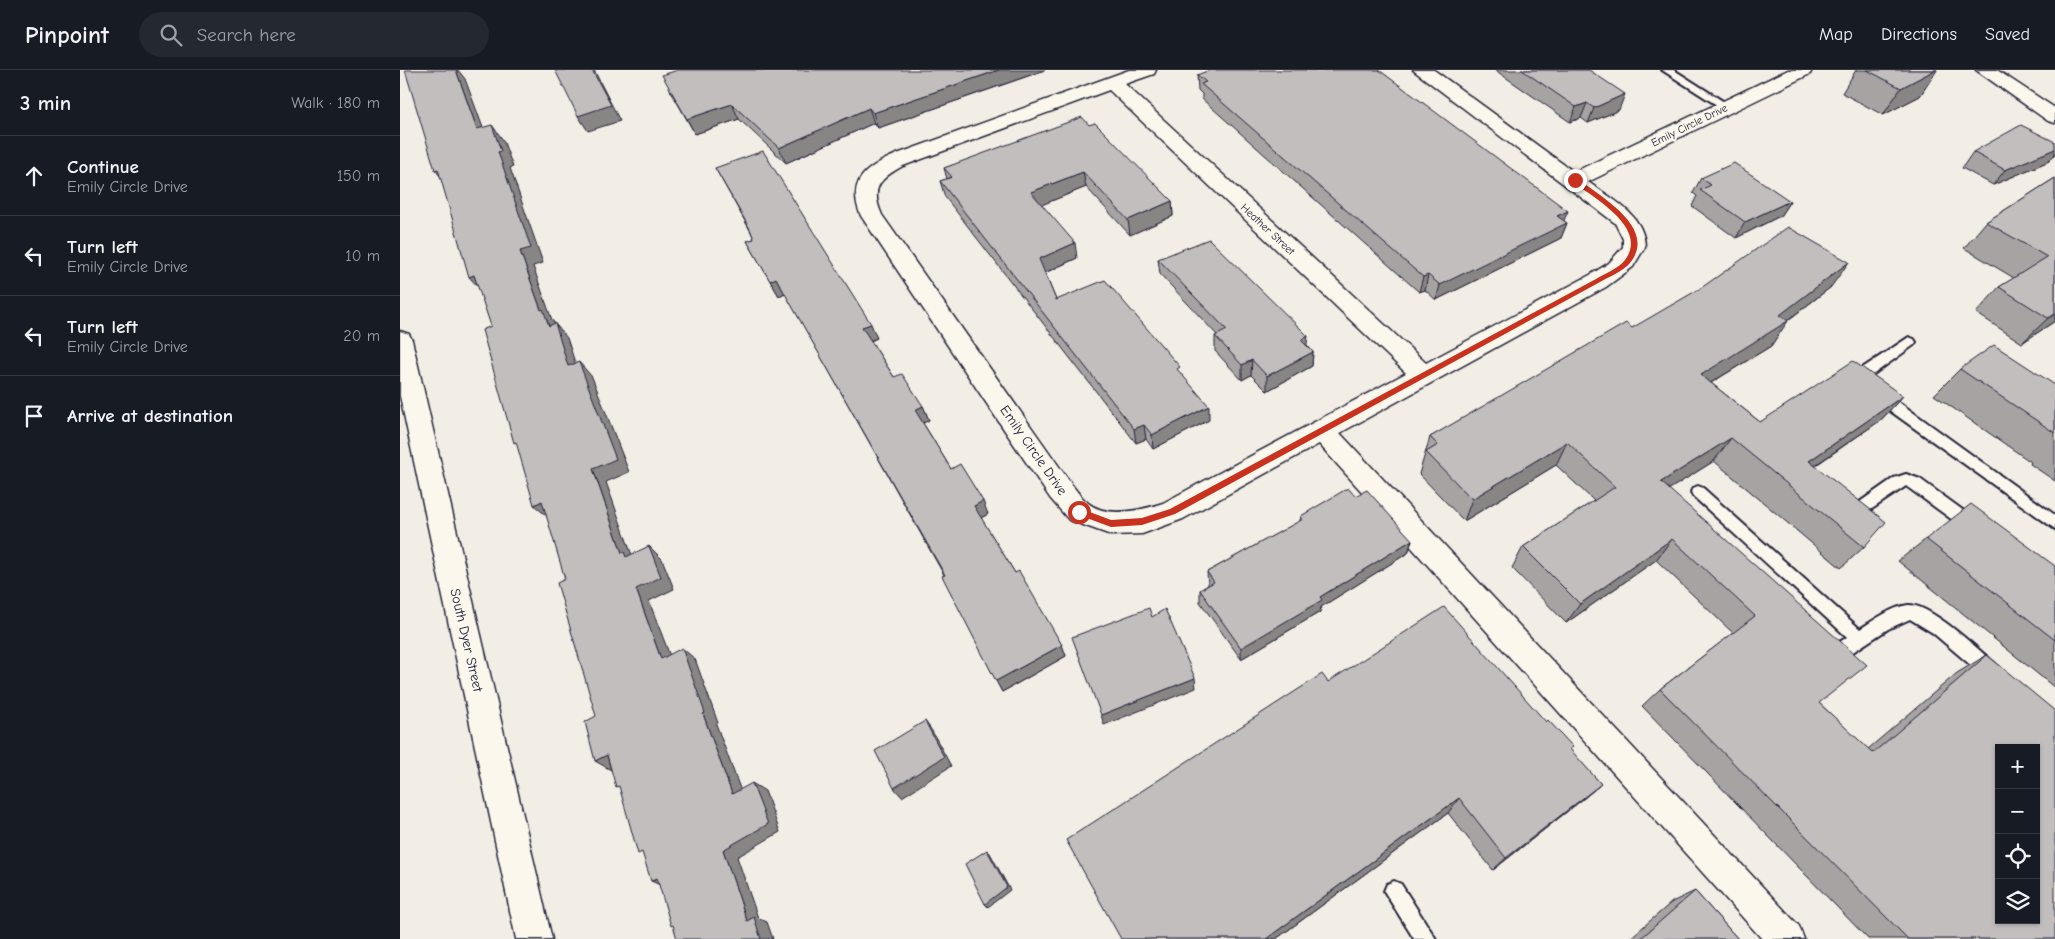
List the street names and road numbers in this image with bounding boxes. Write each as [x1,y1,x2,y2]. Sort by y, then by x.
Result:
street label: Emily Circle Drive [1649,101,1730,150]
street label: Heather Street [1238,201,1298,258]
street label: Emily Circle Drive [996,402,1071,498]
street label: South Dyer Street [446,587,487,694]

